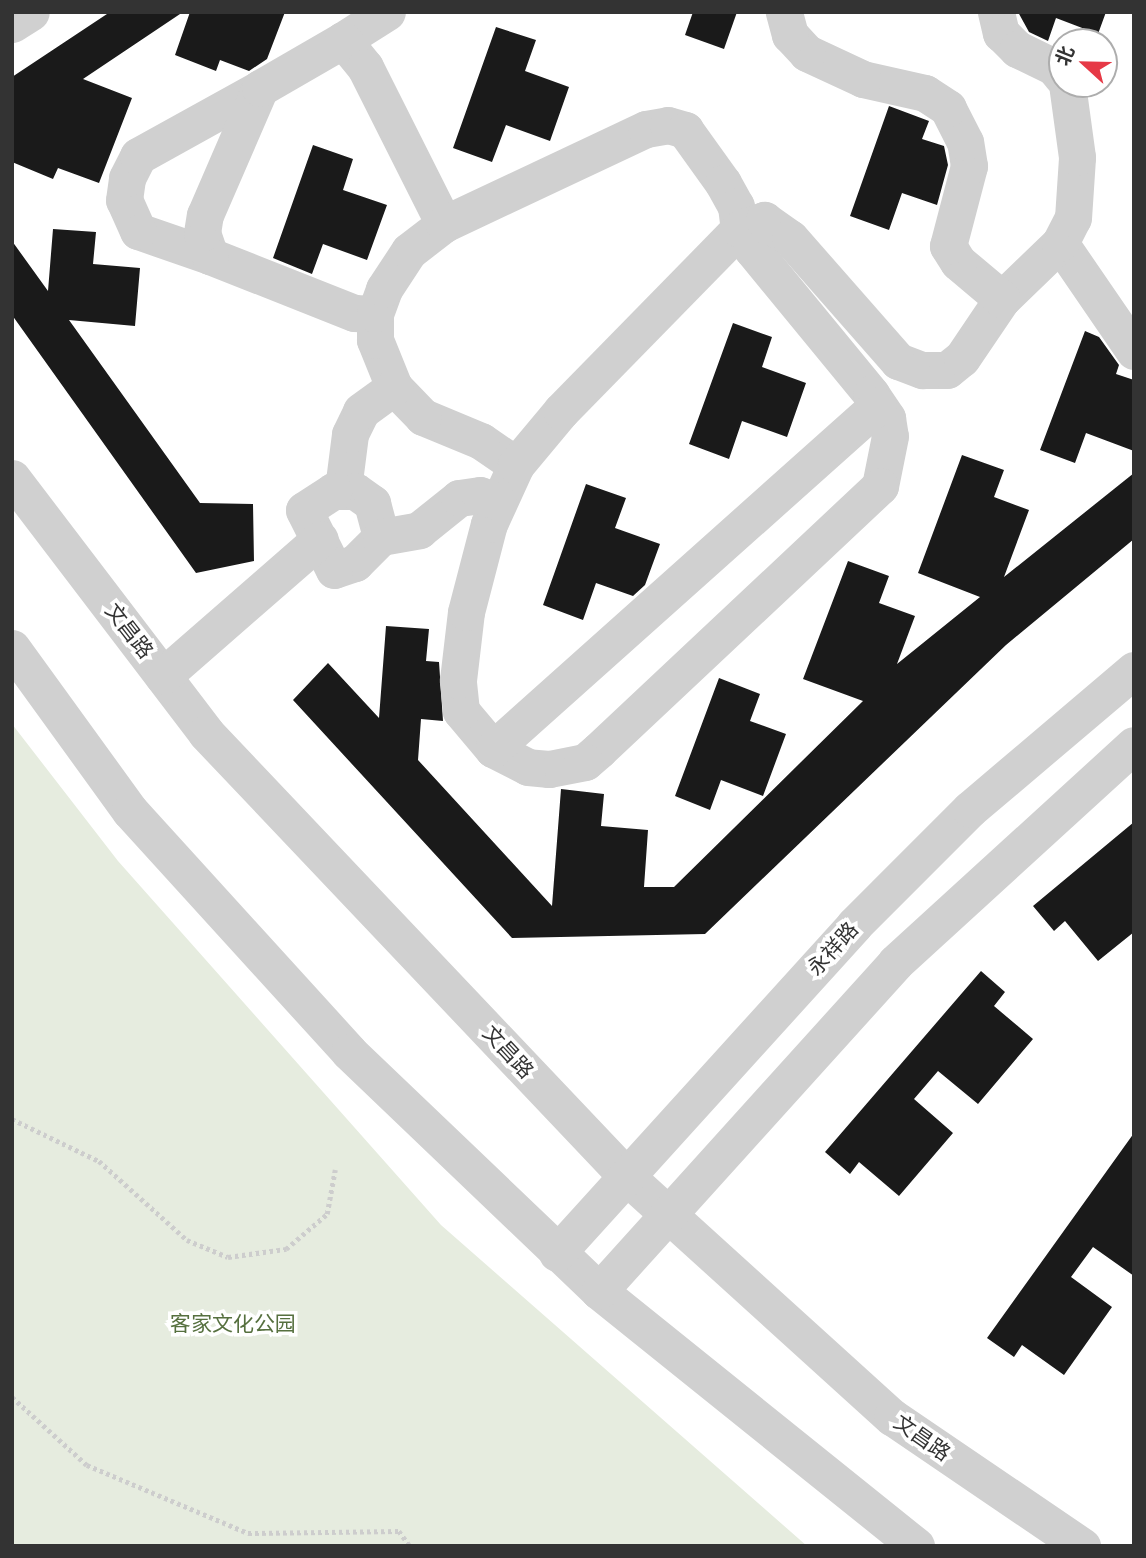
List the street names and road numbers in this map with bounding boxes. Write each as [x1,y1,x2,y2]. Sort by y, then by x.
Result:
street label: 文昌路 [100,598,158,664]
street label: 永祥路 [803,917,863,981]
street label: 文昌路 [477,1020,539,1084]
street label: 文昌路 [889,1410,955,1466]

